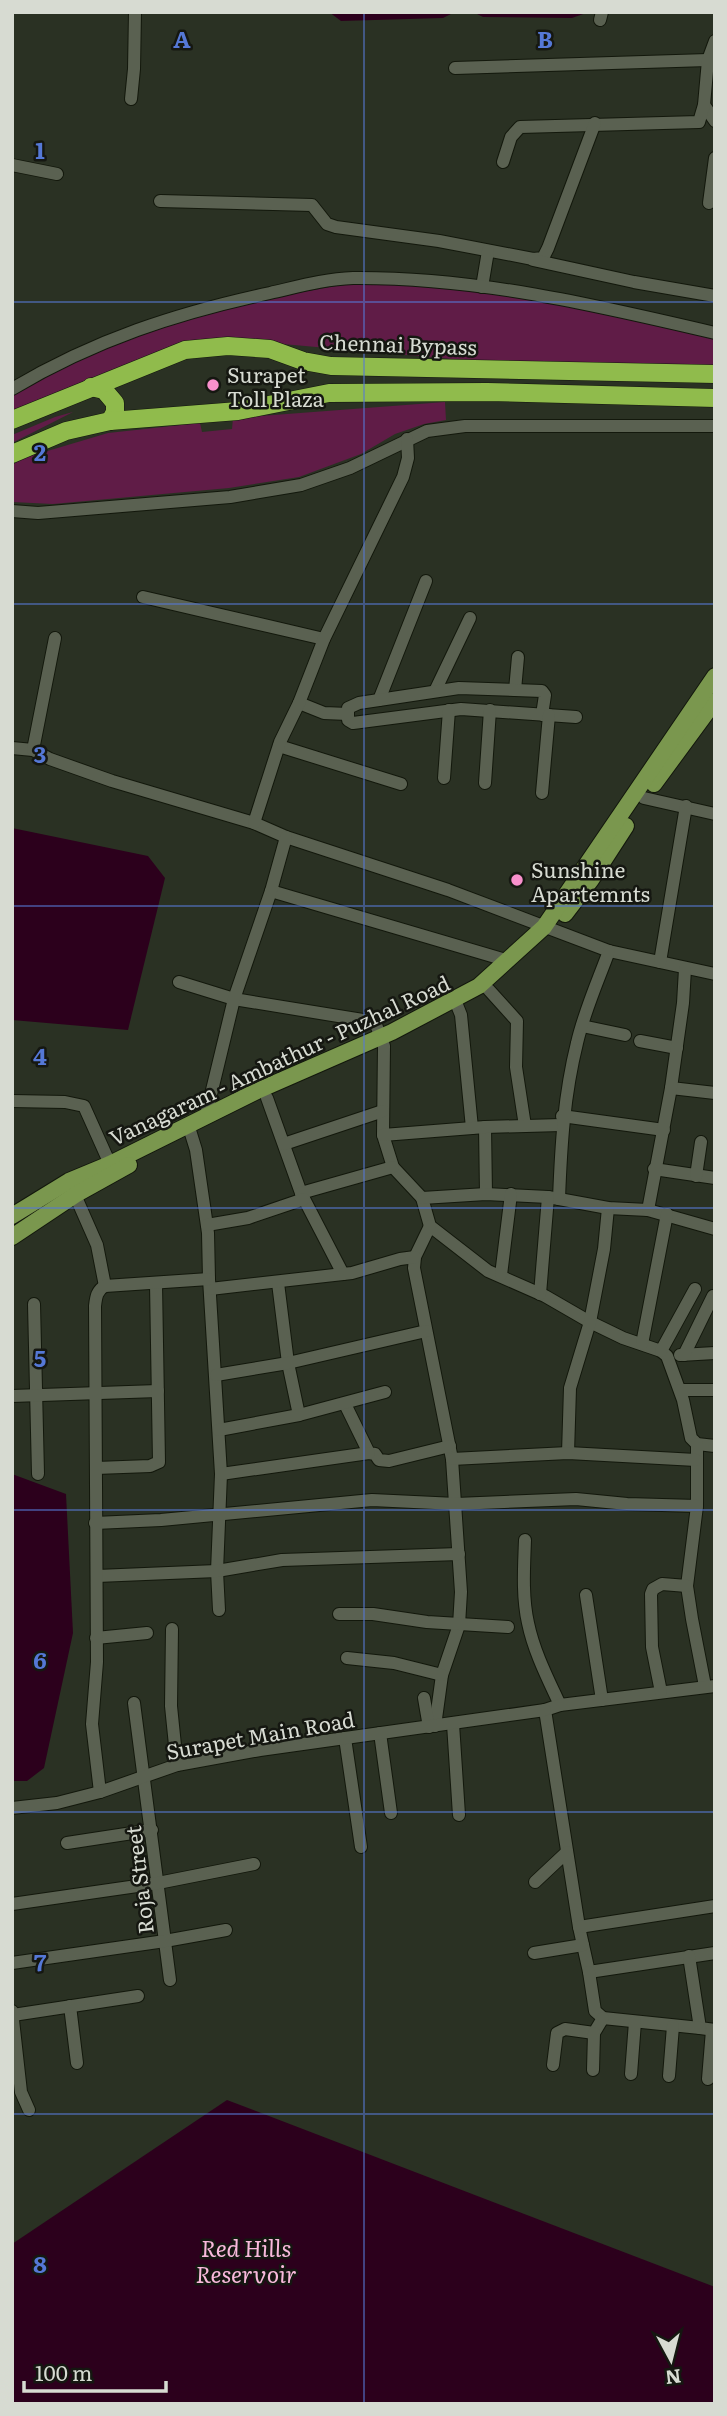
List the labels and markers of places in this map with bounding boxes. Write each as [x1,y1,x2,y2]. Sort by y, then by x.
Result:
place label: Surapet Toll Plaza [227,358,324,413]
marker: Surapet Toll Plaza [205,377,221,393]
place label: Sunshine Apartemnts [531,853,650,908]
marker: Sunshine Apartemnts [509,872,525,888]

